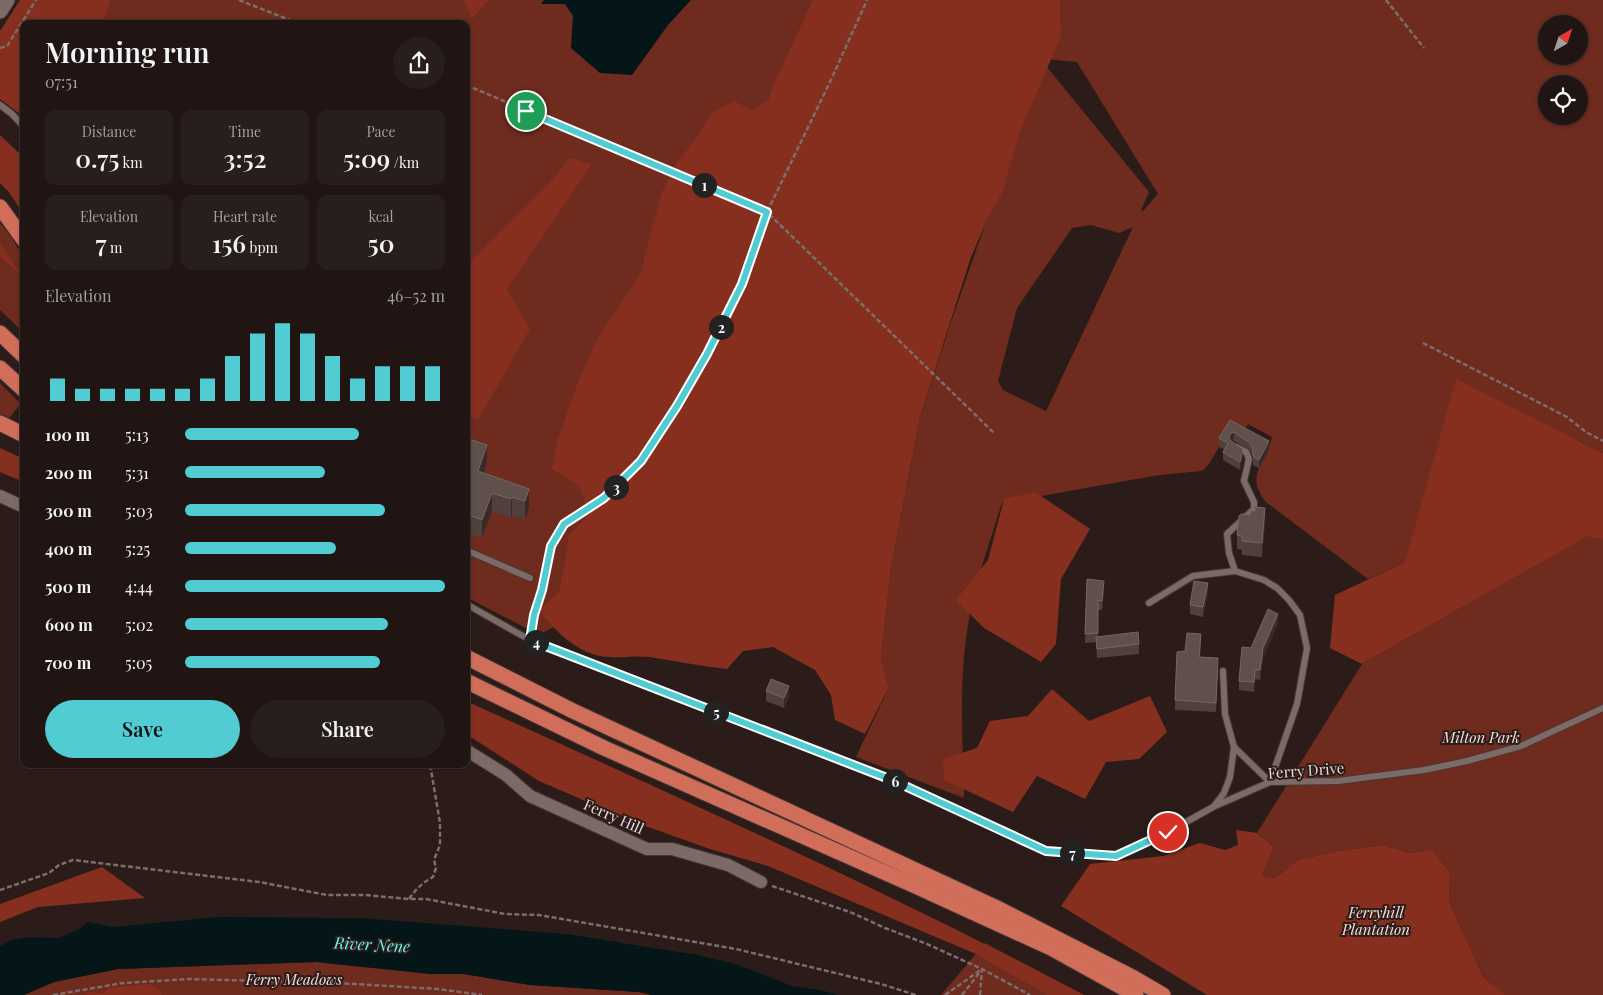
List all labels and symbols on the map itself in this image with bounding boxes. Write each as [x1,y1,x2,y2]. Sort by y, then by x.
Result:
north arrow [1538,15,1588,65]
pin [505,90,547,132]
pin: 1 [692,172,716,198]
pin: 2 [708,314,734,340]
pin: 3 [604,474,628,500]
pin: 4 [524,630,548,654]
pin: 5 [704,700,728,724]
park label: Milton Park [1441,727,1520,747]
street label: Ferry Drive [1267,757,1345,783]
pin: 6 [882,768,908,794]
street label: Ferry Hill [581,794,647,838]
pin [1147,811,1189,853]
pin: 7 [1060,840,1084,866]
park label: Ferryhill Plantation [1341,902,1410,939]
water label: River Nene [332,931,411,956]
park label: Ferry Meadows [245,969,343,989]

